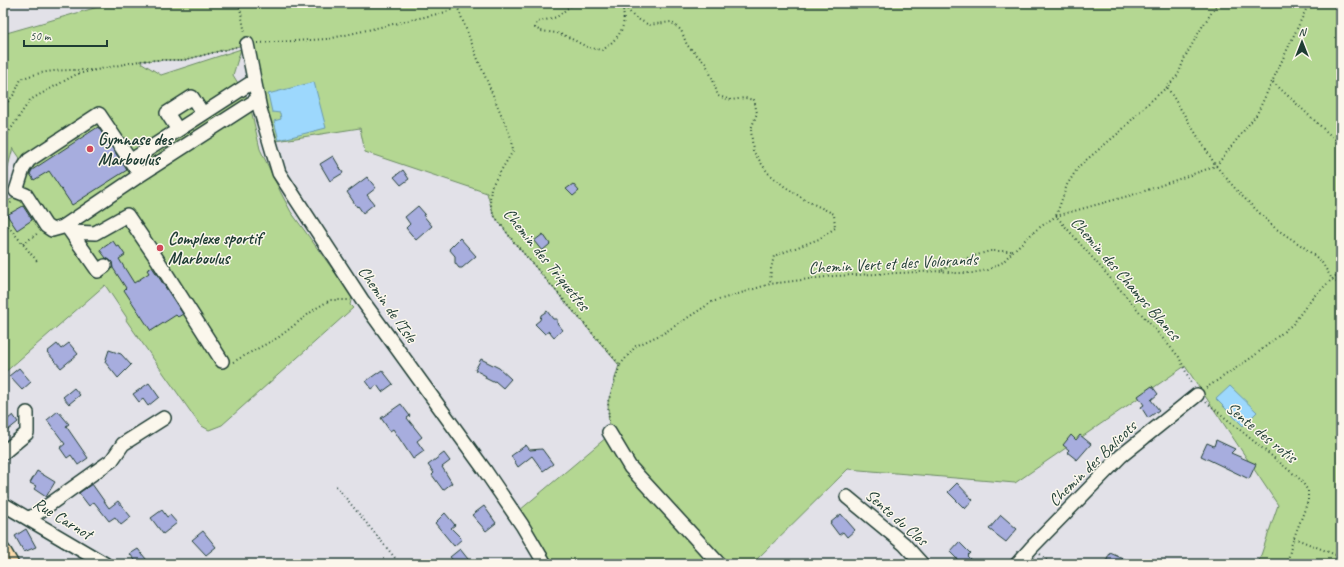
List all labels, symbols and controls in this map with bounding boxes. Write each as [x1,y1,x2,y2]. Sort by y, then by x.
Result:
scale bar [24,22,107,48]
north arrow [1282,22,1322,62]
text: N [1299,25,1308,39]
text: 50 m [30,28,52,44]
place label: Gymnase des Marboulus [98,129,174,170]
marker: Gymnase des Marboulus [85,144,95,154]
street label: Chemin des Triquettes [499,204,596,317]
street label: Chemin des Champs Blancs [1066,212,1187,346]
place label: Complexe sportif Marboulus [168,228,266,269]
marker: Complexe sportif Marboulus [155,243,165,253]
street label: Chemin Vert et des Volorands [808,248,980,278]
street label: Chemin de l’Isle [354,262,422,348]
street label: Sente des rotis [1222,397,1303,469]
street label: Chemin des Balicots [1044,414,1142,511]
street label: Sente du Clos [861,484,933,551]
street label: Rue Carnot [29,493,98,545]

